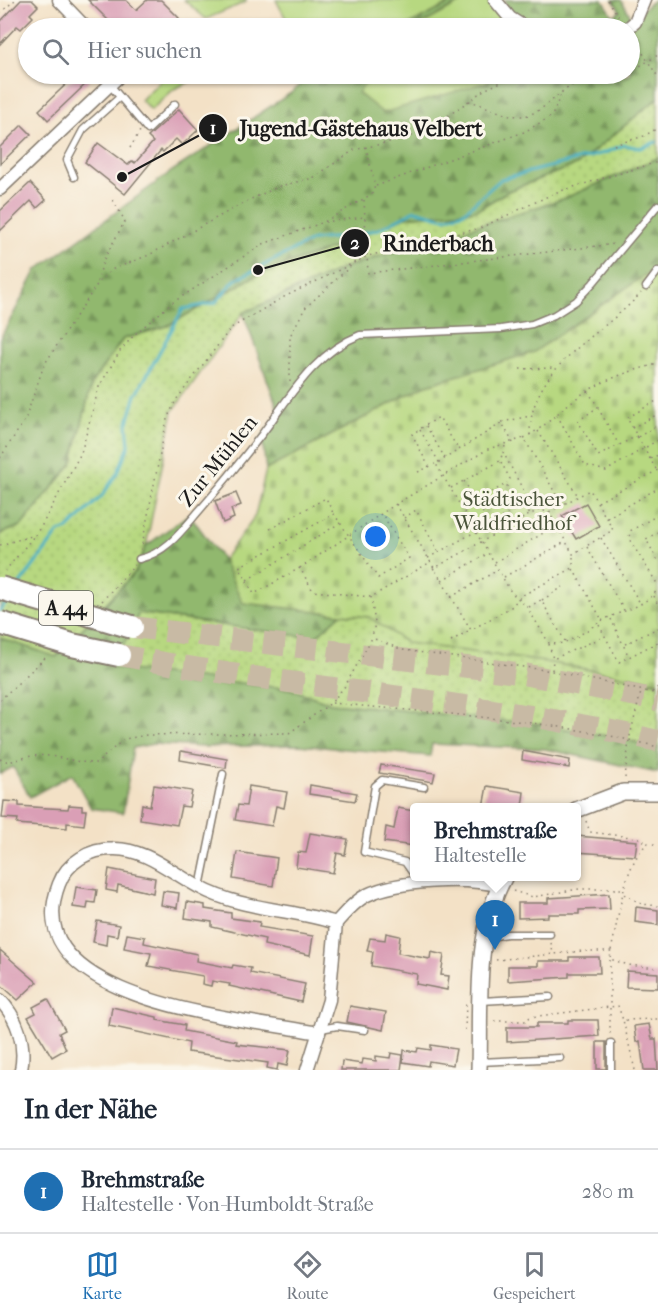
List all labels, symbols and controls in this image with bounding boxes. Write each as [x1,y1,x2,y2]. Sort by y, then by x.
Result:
search box [18,18,640,84]
icon: search [39,35,72,68]
text: Hier suchen [87,38,202,64]
callout: Jugend-Gästehaus Velbert [198,108,495,148]
text: Jugend-Gästehaus Velbert [237,116,484,142]
text: 1 [210,118,216,139]
callout: Rinderbach [340,223,505,263]
text: Rinderbach [383,231,494,257]
text: 2 [350,233,360,254]
street label: Zur Mühlen [174,411,262,511]
park label: Städtischer Waldfriedhof [453,487,576,535]
your location [361,522,390,551]
road number: A 44 [39,591,93,625]
popup [410,803,581,881]
text: Brehmstraße [434,818,557,844]
text: Haltestelle [434,844,526,867]
pin: 1 [476,900,514,950]
text: In der Nähe [24,1094,157,1125]
text: Brehmstraße [81,1167,204,1193]
text: 1 [40,1180,47,1203]
text: 280 m [582,1180,634,1203]
text: Haltestelle · Von-Humboldt-Straße [81,1193,374,1216]
tab: Karte [82,1248,122,1303]
tab: Route [286,1248,328,1303]
tab: Gespeichert [493,1248,576,1303]

